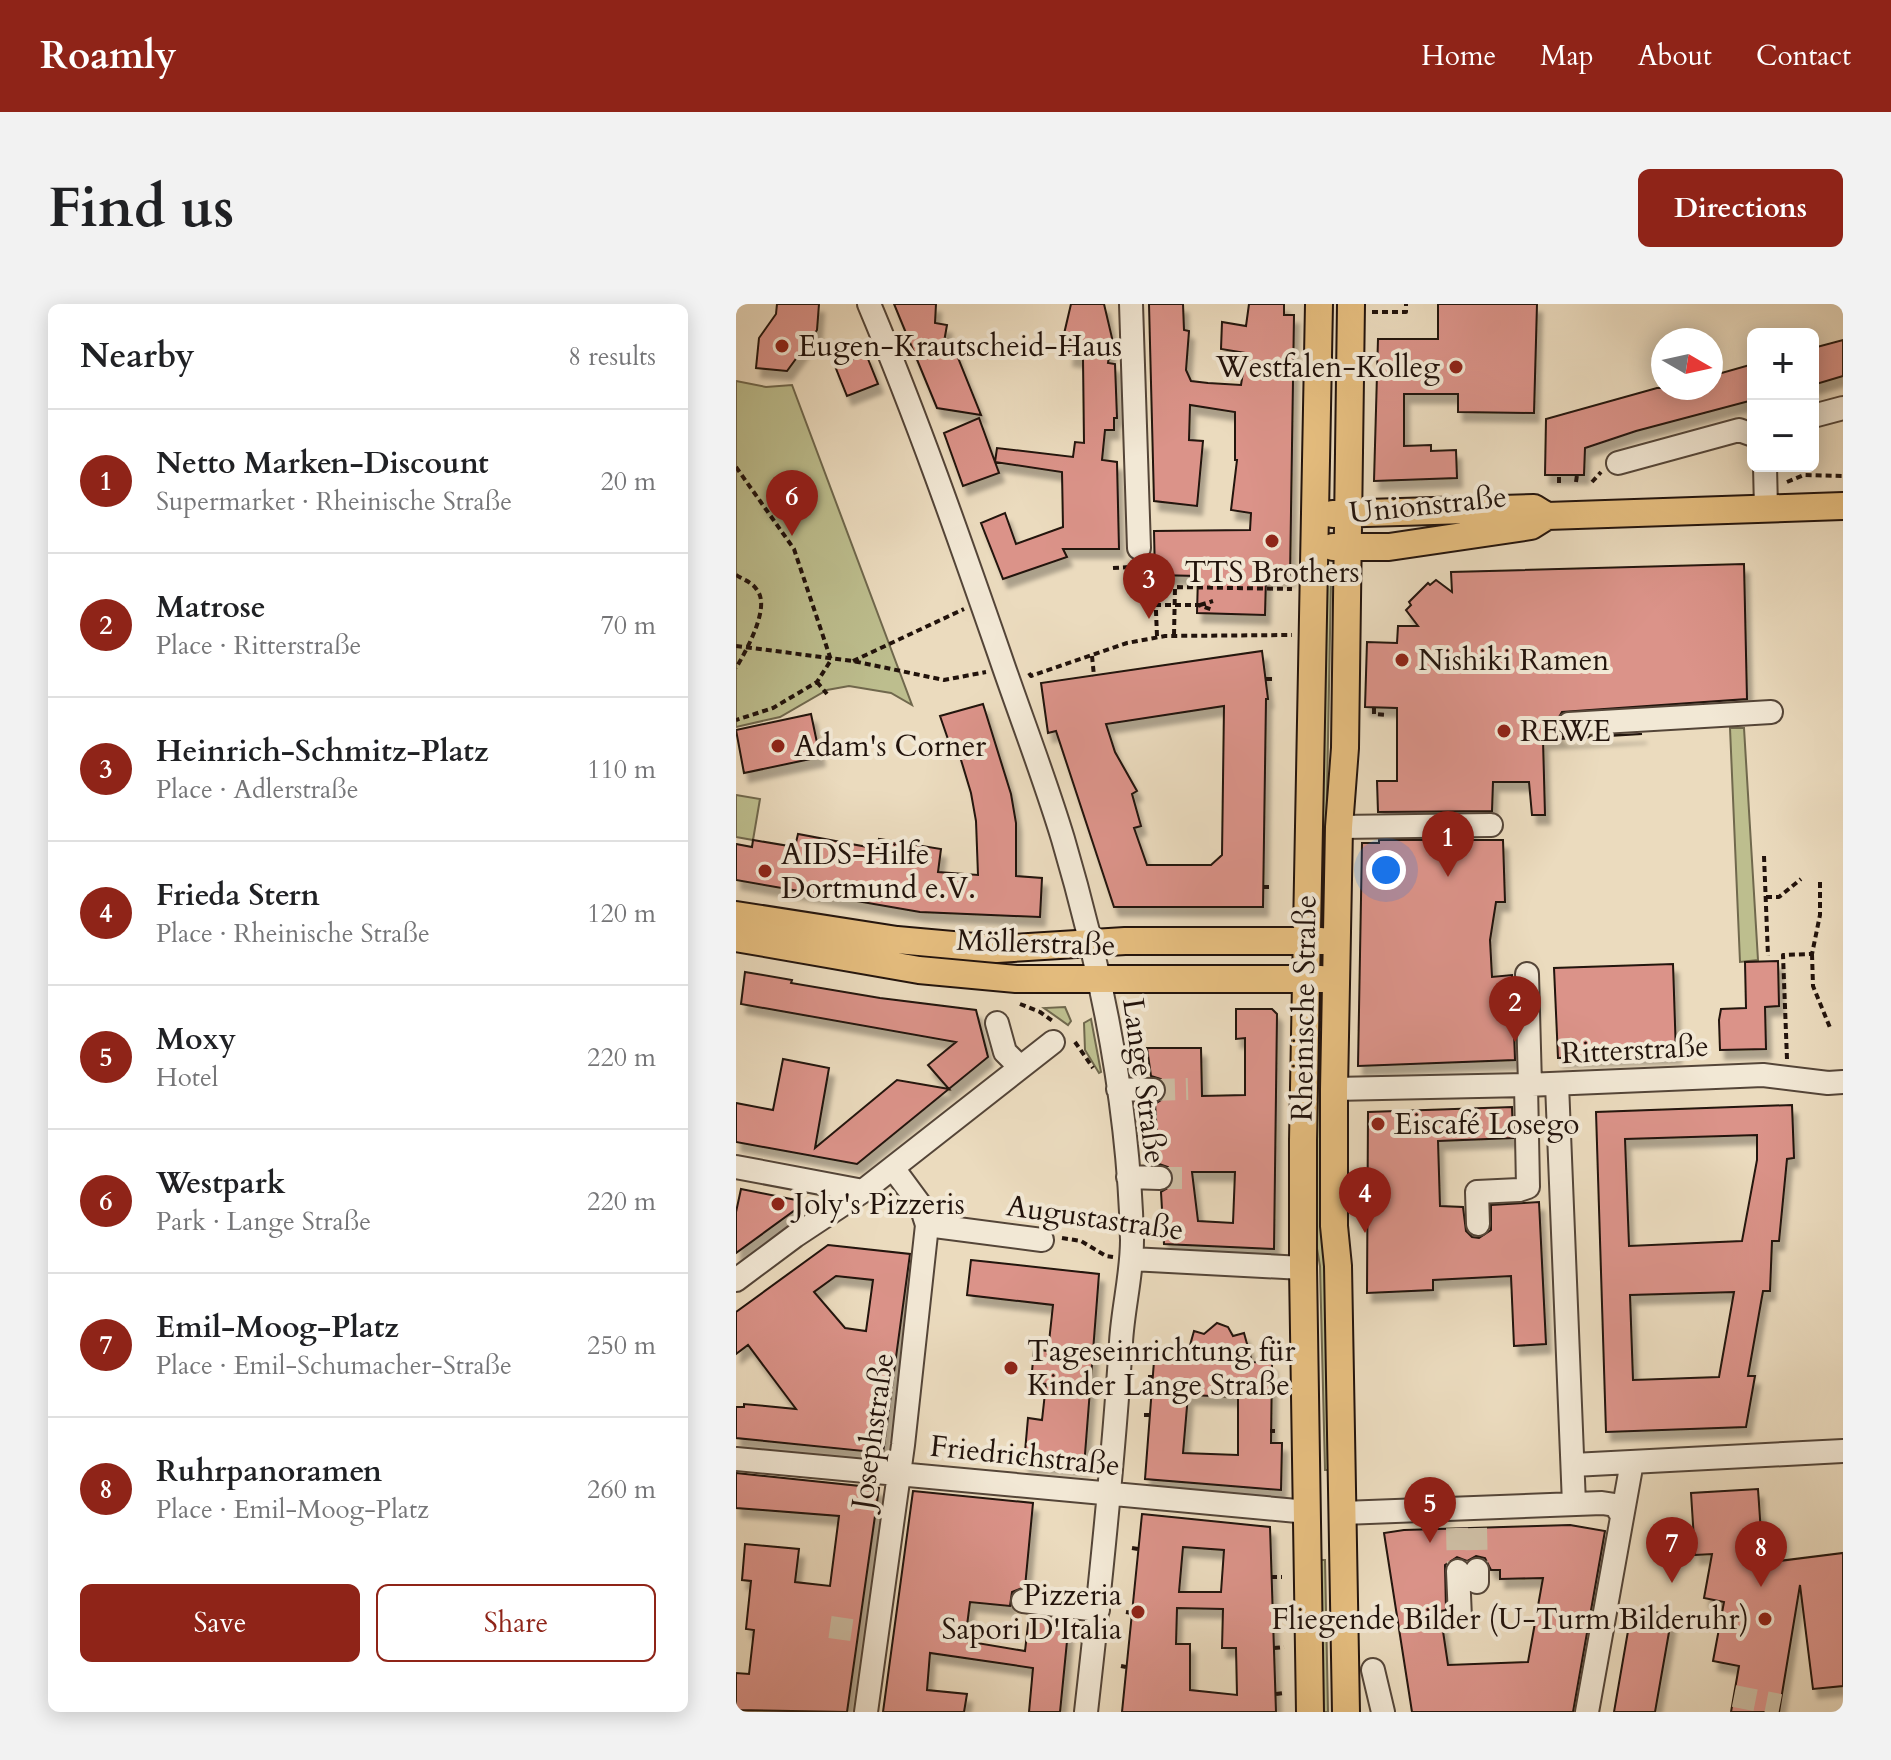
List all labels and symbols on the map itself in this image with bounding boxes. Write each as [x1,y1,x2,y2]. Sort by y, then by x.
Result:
place label: Eugen-Krautscheid-Haus [798,326,1122,367]
north arrow [1651,328,1723,400]
marker: Eugen-Krautscheid-Haus [773,337,791,355]
place label: Westfalen-Kolleg [1215,347,1440,388]
marker: Westfalen-Kolleg [1447,358,1465,376]
pin: 6 [766,470,818,536]
street label: Unionstraße [1347,476,1509,534]
marker: TTS Brothers [1263,532,1281,550]
place label: TTS Brothers [1184,552,1360,593]
pin: 3 [1123,553,1175,619]
place label: Nishiki Ramen [1418,640,1609,681]
marker: Nishiki Ramen [1393,651,1411,669]
place label: REWE [1520,711,1611,752]
marker: REWE [1495,722,1513,740]
place label: Adam's Corner [794,726,986,767]
marker: Adam's Corner [769,737,787,755]
pin: 1 [1422,811,1474,877]
place label: AIDS-Hilfe Dortmund e.V. [781,834,976,909]
your location [1366,850,1406,890]
marker: AIDS-Hilfe Dortmund e.V. [756,862,774,880]
street label: Rheinische Straße [1282,894,1326,1122]
street label: Möllerstraße [956,920,1116,966]
pin: 2 [1489,976,1541,1042]
street label: Lange Straße [1112,996,1176,1166]
street label: Ritterstraße [1560,1026,1710,1074]
place label: Eiscafé Losego [1394,1104,1580,1145]
marker: Eiscafé Losego [1369,1115,1387,1133]
pin: 4 [1339,1167,1391,1233]
place label: Joly's Pizzeris [790,1184,965,1225]
street label: Augustastraße [1004,1185,1186,1251]
marker: Joly's Pizzeris [769,1195,787,1213]
place label: Tageseinrichtung für Kinder Lange Straße [1027,1331,1296,1406]
street label: Josephstraße [841,1350,904,1516]
marker: Tageseinrichtung für Kinder Lange Straße [1002,1359,1020,1377]
street label: Friedrichstraße [928,1426,1122,1486]
pin: 5 [1404,1477,1456,1543]
pin: 7 [1646,1517,1698,1583]
pin: 8 [1735,1521,1787,1587]
place label: Pizzeria Sapori D'Italia [941,1575,1122,1650]
place label: Fliegende Bilder (U-Turm Bilderuhr) [1271,1599,1749,1640]
marker: Pizzeria Sapori D'Italia [1129,1603,1147,1621]
marker: Fliegende Bilder (U-Turm Bilderuhr) [1756,1610,1774,1628]

